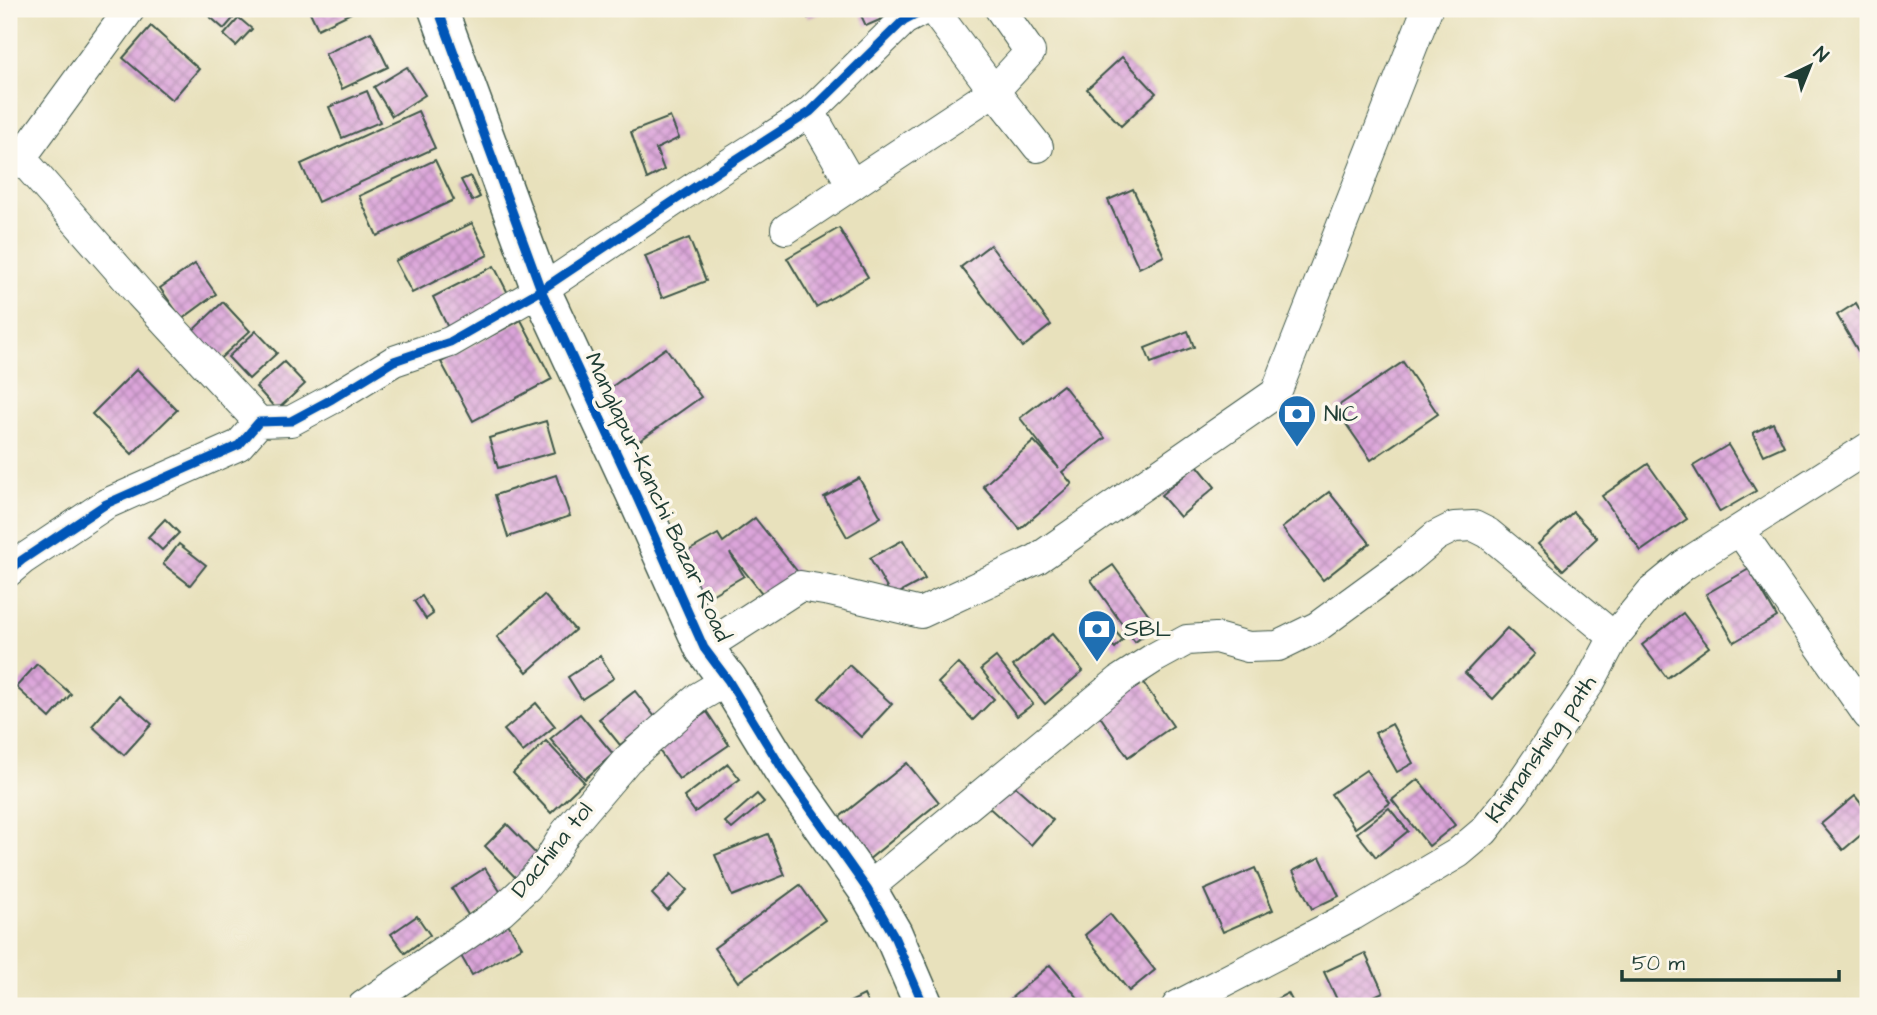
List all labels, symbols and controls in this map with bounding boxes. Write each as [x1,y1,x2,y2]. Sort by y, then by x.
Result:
north arrow [1776,32,1846,102]
text: N [1807,41,1834,69]
street label: Manglapur-Kanchi Bazar Road [576,347,739,647]
bank icon: NIC [1276,393,1318,448]
place label: NIC [1324,398,1358,430]
bank icon: SBL [1076,608,1118,663]
place label: SBL [1124,613,1171,645]
street label: Khimanshing path [1478,668,1605,830]
street label: Dachina tol [504,796,600,904]
scale bar [1622,938,1839,982]
text: 50 m [1632,949,1686,978]

